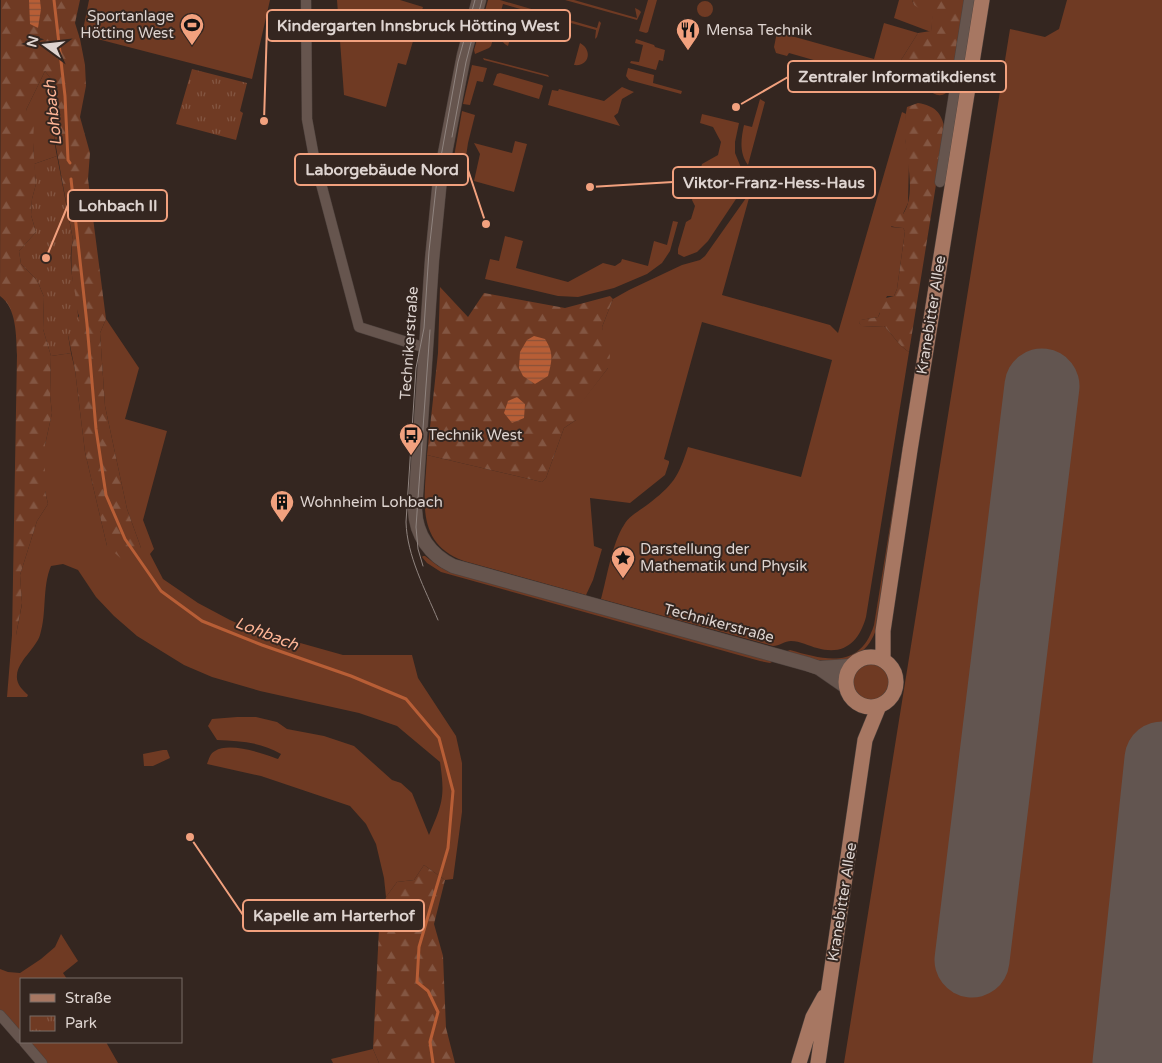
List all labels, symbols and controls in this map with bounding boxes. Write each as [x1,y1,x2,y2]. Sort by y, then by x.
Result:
place label: Sportanlage Hötting West [80,7,174,42]
callout: Kindergarten Innsbruck Hötting West [267,10,570,41]
sports icon: Sportanlage Hötting West [179,12,205,46]
text: Kindergarten Innsbruck Hötting West [277,16,560,36]
restaurant icon: Mensa Technik [675,17,701,51]
north arrow [20,20,70,70]
place label: Mensa Technik [706,21,812,39]
text: N [23,34,43,49]
callout: Zentraler Informatikdienst [788,61,1006,92]
text: Zentraler Informatikdienst [798,67,997,87]
water label: Lohbach [39,78,66,147]
callout: Laborgebäude Nord [295,154,468,185]
text: Laborgebäude Nord [305,160,459,180]
callout: Viktor-Franz-Hess-Haus [673,167,875,198]
text: Viktor-Franz-Hess-Haus [683,173,865,193]
callout: Lohbach II [68,190,167,221]
text: Lohbach II [78,196,158,216]
street label: Kranebitter Allee [913,254,949,376]
street label: Technikerstraße [396,286,422,400]
bus stop icon: Technik West [398,422,424,456]
place label: Technik West [428,426,523,444]
building icon: Wohnheim Lohbach [269,489,295,523]
place label: Wohnheim Lohbach [300,493,443,511]
place label: Darstellung der Mathematik und Physik [640,540,807,575]
place icon: Darstellung der Mathematik und Physik [610,545,636,579]
street label: Technikerstraße [662,600,776,646]
water label: Lohbach [232,613,302,656]
street label: Kranebitter Allee [824,841,860,963]
callout: Kapelle am Harterhof [243,900,424,931]
text: Kapelle am Harterhof [253,906,416,926]
legend [20,978,182,1043]
text: Straße [65,989,111,1007]
text: Park [65,1014,97,1032]

